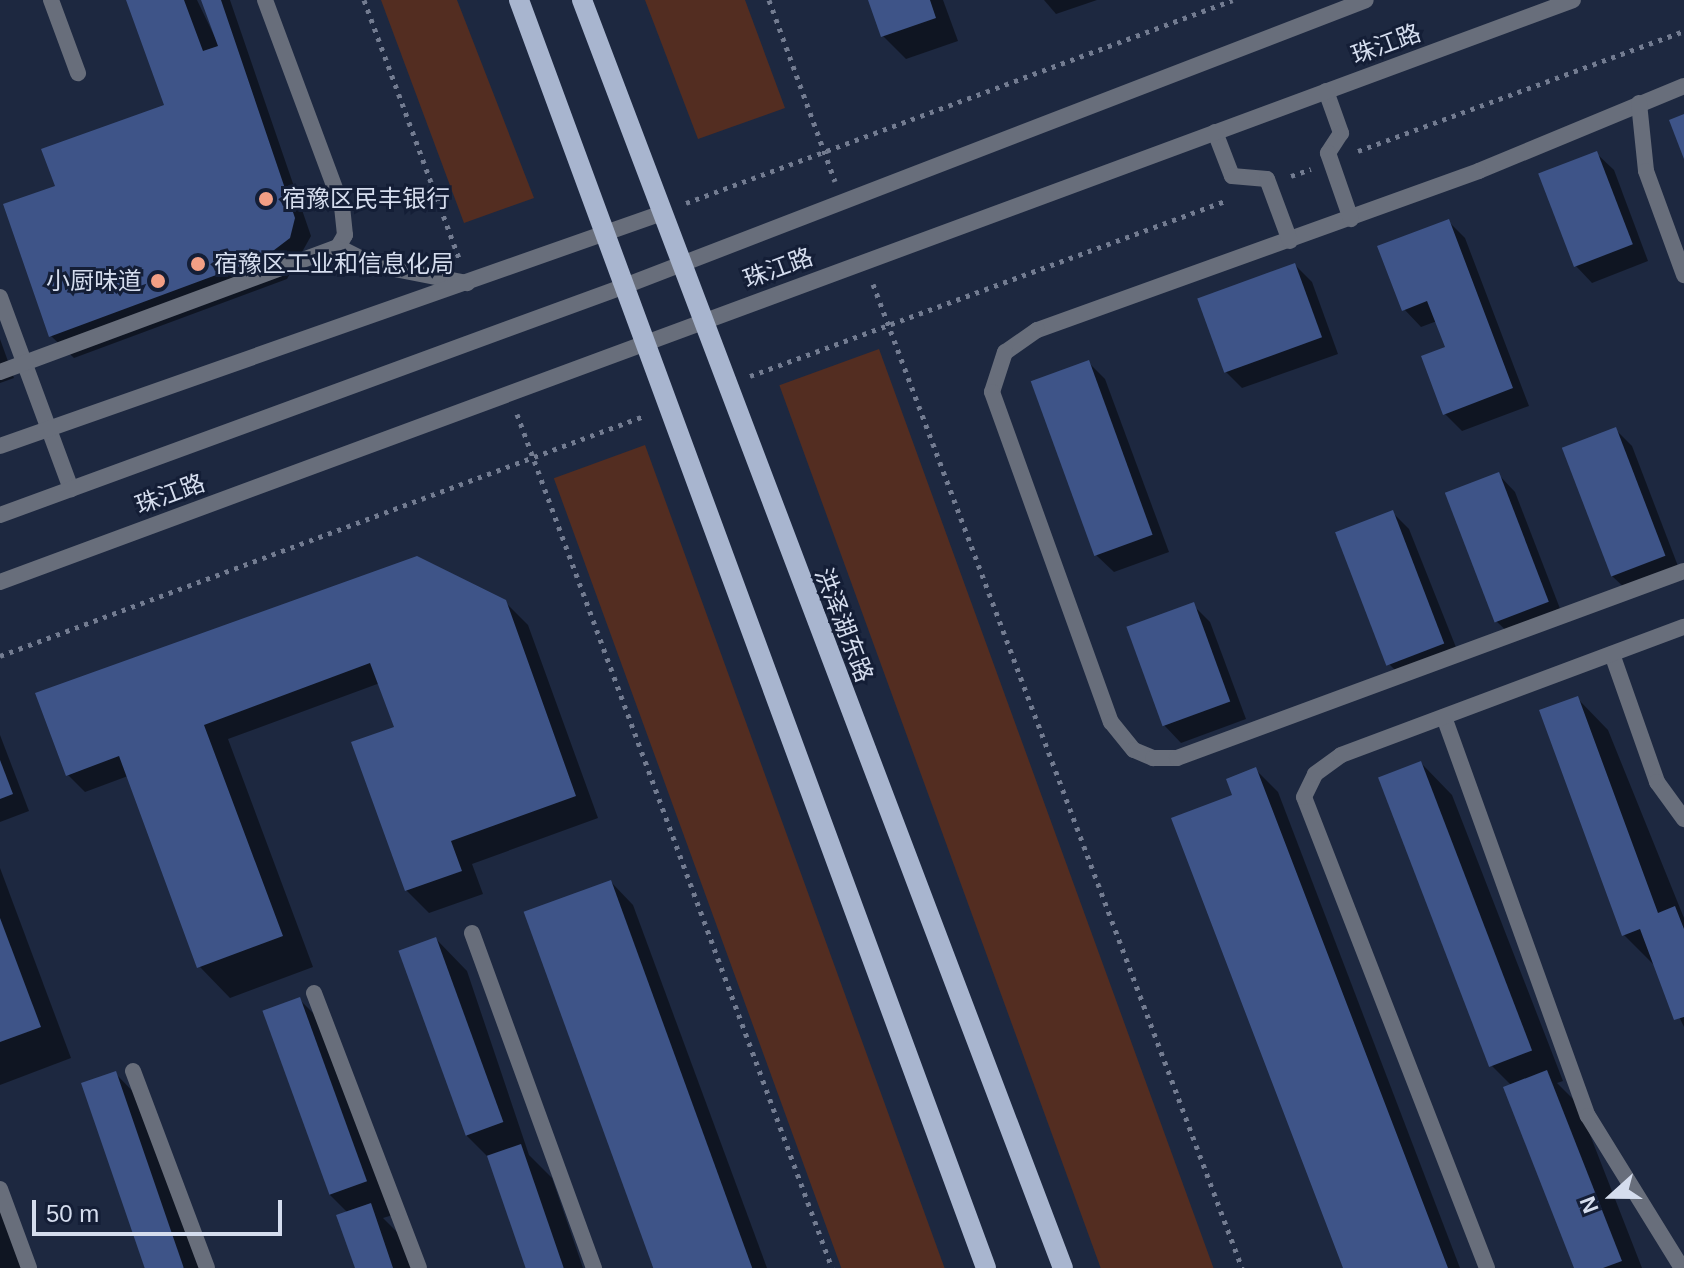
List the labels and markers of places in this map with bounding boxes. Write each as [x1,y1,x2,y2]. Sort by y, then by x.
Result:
place label: 宿豫区民丰银行 [282,185,450,213]
marker: 宿豫区民丰银行 [257,190,275,208]
place label: 宿豫区工业和信息化局 [214,250,454,278]
marker: 宿豫区工业和信息化局 [189,255,207,273]
place label: 小厨味道 [46,267,142,295]
marker: 小厨味道 [149,272,167,290]

